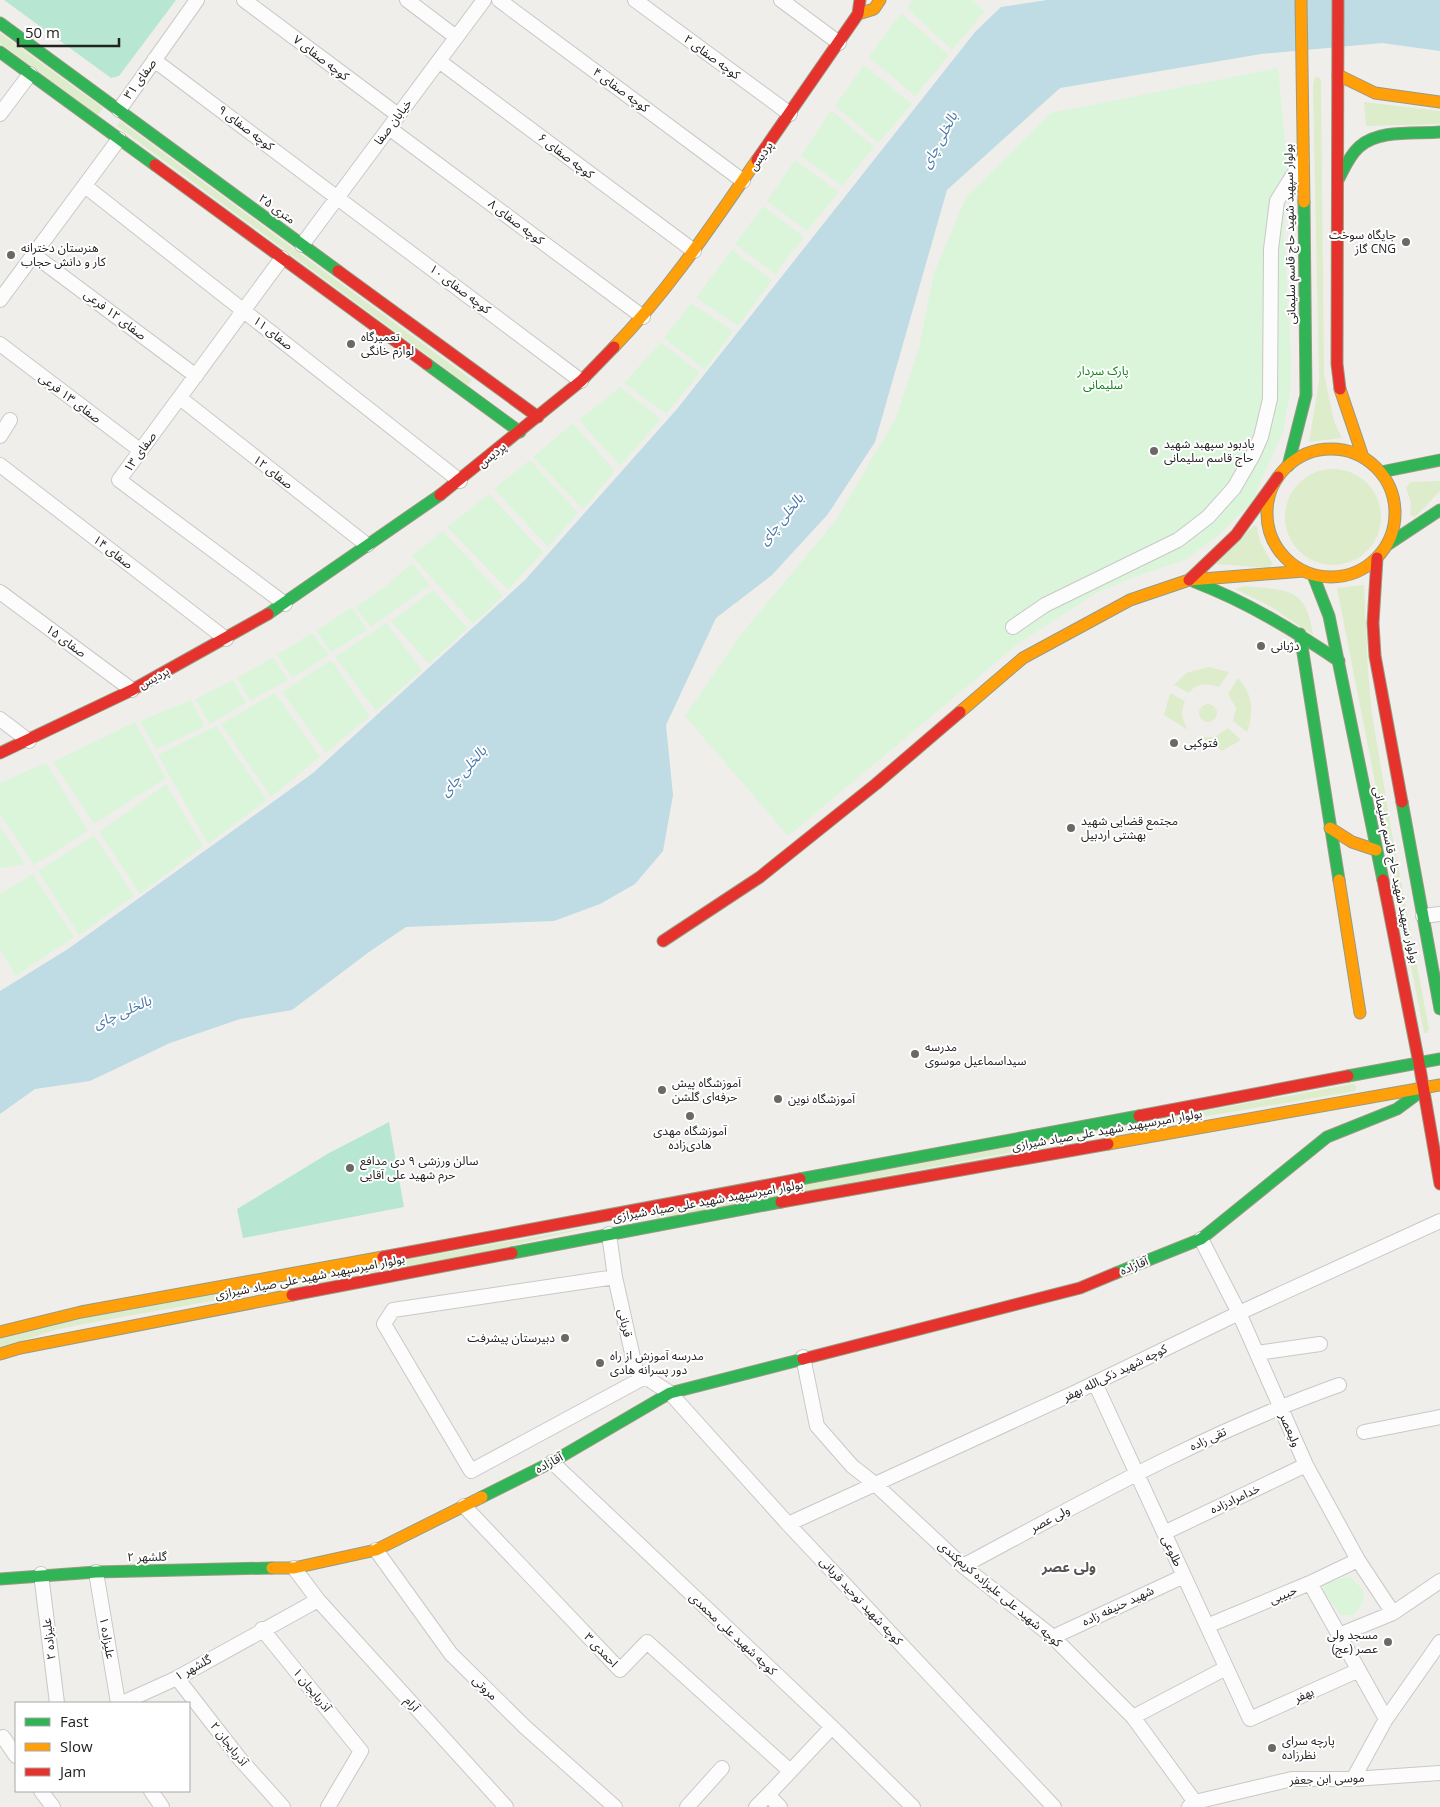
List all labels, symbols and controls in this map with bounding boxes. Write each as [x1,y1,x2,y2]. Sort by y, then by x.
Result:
scale bar [18,15,119,47]
text: 50 m [25,22,60,42]
street label: کوچه صفای ۲ [681,30,745,84]
street label: کوچه صفای ۷ [290,31,354,85]
street label: صفای ۳۱ [119,55,160,102]
street label: کوچه صفای ۴ [590,63,654,117]
street label: خیابان صفا [370,95,415,148]
street label: کوچه صفای ۹ [215,101,279,155]
water label: بالخلی چای [916,108,962,172]
street label: کوچه صفای ۶ [535,129,599,183]
street label: پردیس [744,137,777,174]
street label: بولوار سپهبد شهید حاج قاسم سلیمانی [1279,144,1301,324]
street label: ۲۵ متری [256,190,299,228]
street label: کوچه صفای ۸ [485,195,549,249]
place label: جایگاه سوخت گاز CNG [1329,226,1396,257]
marker: جایگاه سوخت گاز CNG [1400,236,1412,248]
place label: هنرستان دخترانه کار و دانش حجاب [21,239,107,270]
marker: هنرستان دخترانه کار و دانش حجاب [5,249,17,261]
street label: کوچه صفای ۱۰ [426,260,495,318]
street label: صفای ۱۲ فرعی [81,286,150,344]
street label: صفای ۱۱ [250,312,297,354]
place label: تعمیرگاه لوازم خانگی [361,328,414,360]
marker: تعمیرگاه لوازم خانگی [345,338,357,350]
park label: پارک سردار سلیمانی [1076,362,1129,393]
street label: صفای ۱۳ فرعی [36,369,105,427]
street label: صفای ۱۳ [119,428,160,475]
place label: یادبود سپهبد شهید حاج قاسم سلیمانی [1164,435,1255,467]
street label: پردیس [474,438,510,472]
marker: یادبود سپهبد شهید حاج قاسم سلیمانی [1148,445,1160,457]
street label: صفای ۱۲ [250,451,297,493]
water label: بالخلی چای [754,489,808,549]
street label: صفای ۱۴ [90,531,137,573]
street label: صفای ۱۵ [43,620,90,661]
place label: دژبانی [1271,637,1300,654]
marker: دژبانی [1255,640,1267,652]
street label: پردیس [135,662,172,693]
place label: فتوکپی [1184,734,1218,751]
marker: فتوکپی [1168,737,1180,749]
water label: بالخلی چای [435,741,491,801]
street label: بولوار سپهبد شهید حاج قاسم سلیمانی [1368,785,1424,965]
place label: مجتمع قضایی شهید بهشتی اردبیل [1081,812,1178,843]
marker: مجتمع قضایی شهید بهشتی اردبیل [1065,822,1077,834]
water label: بالخلی چای [90,990,154,1034]
place label: مدرسه سیداسماعیل موسوی [925,1038,1027,1069]
marker: مدرسه سیداسماعیل موسوی [909,1048,921,1060]
place label: آموزشگاه پیش حرفه‌ای گلشن [672,1074,742,1105]
marker: آموزشگاه پیش حرفه‌ای گلشن [656,1084,668,1096]
place label: آموزشگاه نوین [788,1090,856,1107]
marker: آموزشگاه نوین [772,1093,784,1105]
street label: بولوار امیرسپهبد شهید علی صیاد شیرازی [1010,1104,1203,1155]
marker: آموزشگاه مهدی هادی‌زاده [684,1110,696,1122]
place label: آموزشگاه مهدی هادی‌زاده [653,1122,727,1153]
place label: سالن ورزشی ۹ دی مدافع حرم شهید علی آقایی [360,1152,478,1184]
marker: سالن ورزشی ۹ دی مدافع حرم شهید علی آقایی [344,1162,356,1174]
street label: بولوار امیرسپهبد شهید علی صیاد شیرازی [611,1175,804,1226]
street label: بولوار امیرسپهبد شهید علی صیاد شیرازی [214,1250,406,1303]
street label: آقازاده [1117,1252,1151,1279]
street label: قربانی [614,1307,637,1339]
place label: دبیرستان پیشرفت [467,1329,555,1346]
marker: دبیرستان پیشرفت [559,1332,571,1344]
street label: کوچه شهید ذکی‌الله بهفر [1059,1339,1171,1406]
place label: مدرسه آموزش از راه دور پسرانه هادی [610,1347,704,1378]
marker: مدرسه آموزش از راه دور پسرانه هادی [594,1357,606,1369]
street label: ولیعصر [1275,1409,1305,1449]
street label: تقی زاده [1187,1422,1229,1454]
street label: آقازاده [532,1448,566,1477]
street label: خدامرادزاده [1207,1480,1262,1517]
street label: ولی عصر [1026,1501,1073,1537]
street label: طلوعی [1158,1533,1187,1569]
street label: کوچه شهید علی علیزاده کریم‌کندی [934,1537,1067,1652]
street label: گلشهر ۲ [127,1548,168,1565]
street label: کوچه شهید توحید قربانی [816,1553,907,1649]
district label: ولی عصر [1041,1557,1096,1576]
street label: شهید حنیفه زاده [1079,1581,1157,1630]
street label: حبیبی [1266,1581,1299,1608]
street label: کوچه شهید علی محمدی [686,1589,782,1679]
street label: علیزاده ۱ [95,1616,120,1660]
street label: علیزاده ۲ [38,1617,59,1661]
place label: مسجد ولی عصر (عج) [1327,1626,1378,1658]
street label: احمدی ۳ [581,1629,622,1671]
marker: مسجد ولی عصر (عج) [1382,1636,1394,1648]
street label: گلشهر ۱ [171,1650,215,1685]
street label: آذربایجان ۱ [289,1664,336,1716]
street label: مروتی [469,1672,502,1704]
street label: بهفر [1290,1683,1316,1707]
street label: آرام [400,1692,424,1716]
legend [15,1702,190,1792]
text: Fast [60,1711,89,1731]
street label: آذربایجان ۲ [207,1718,252,1770]
place label: پارچه‌ سرای نظرزاده [1282,1732,1335,1763]
text: Slow [60,1736,93,1756]
marker: پارچه‌ سرای نظرزاده [1266,1742,1278,1754]
text: Jam [58,1761,86,1781]
street label: موسی ابن جعفر [1288,1769,1365,1788]

